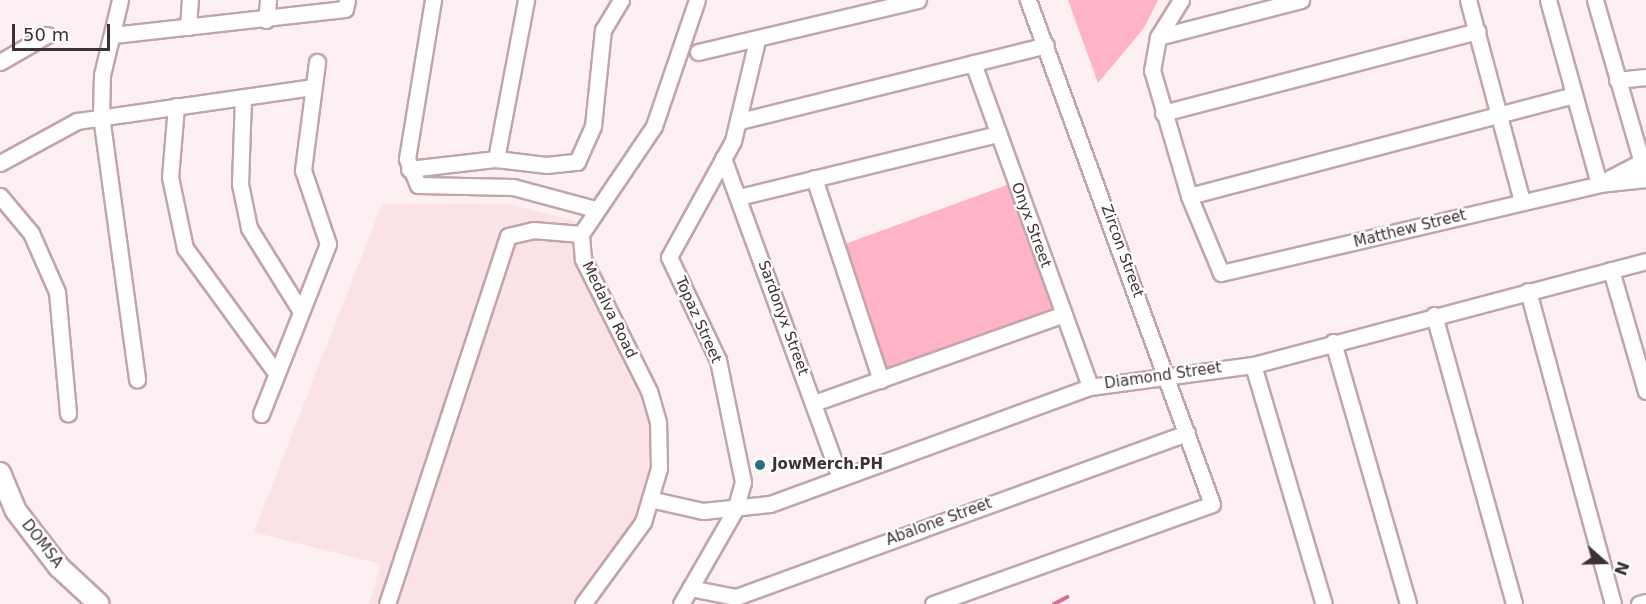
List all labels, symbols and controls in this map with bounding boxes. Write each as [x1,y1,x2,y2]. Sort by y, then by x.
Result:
scale bar [15,12,112,50]
text: 50 m [23,24,69,45]
street label: Onyx Street [1007,180,1055,270]
street label: Zircon Street [1097,202,1147,300]
street label: Matthew Street [1352,206,1468,252]
street label: Sardonyx Street [754,258,812,378]
street label: Medalva Road [578,259,640,361]
street label: Topaz Street [671,274,725,366]
street label: Diamond Street [1103,359,1223,393]
place label: JowMerch.PH [772,456,883,474]
marker: JowMerch.PH [753,458,767,472]
street label: Abalone Street [884,494,994,550]
street label: DOMSA [18,516,66,572]
north arrow [1574,532,1634,592]
text: N [1610,559,1633,578]

